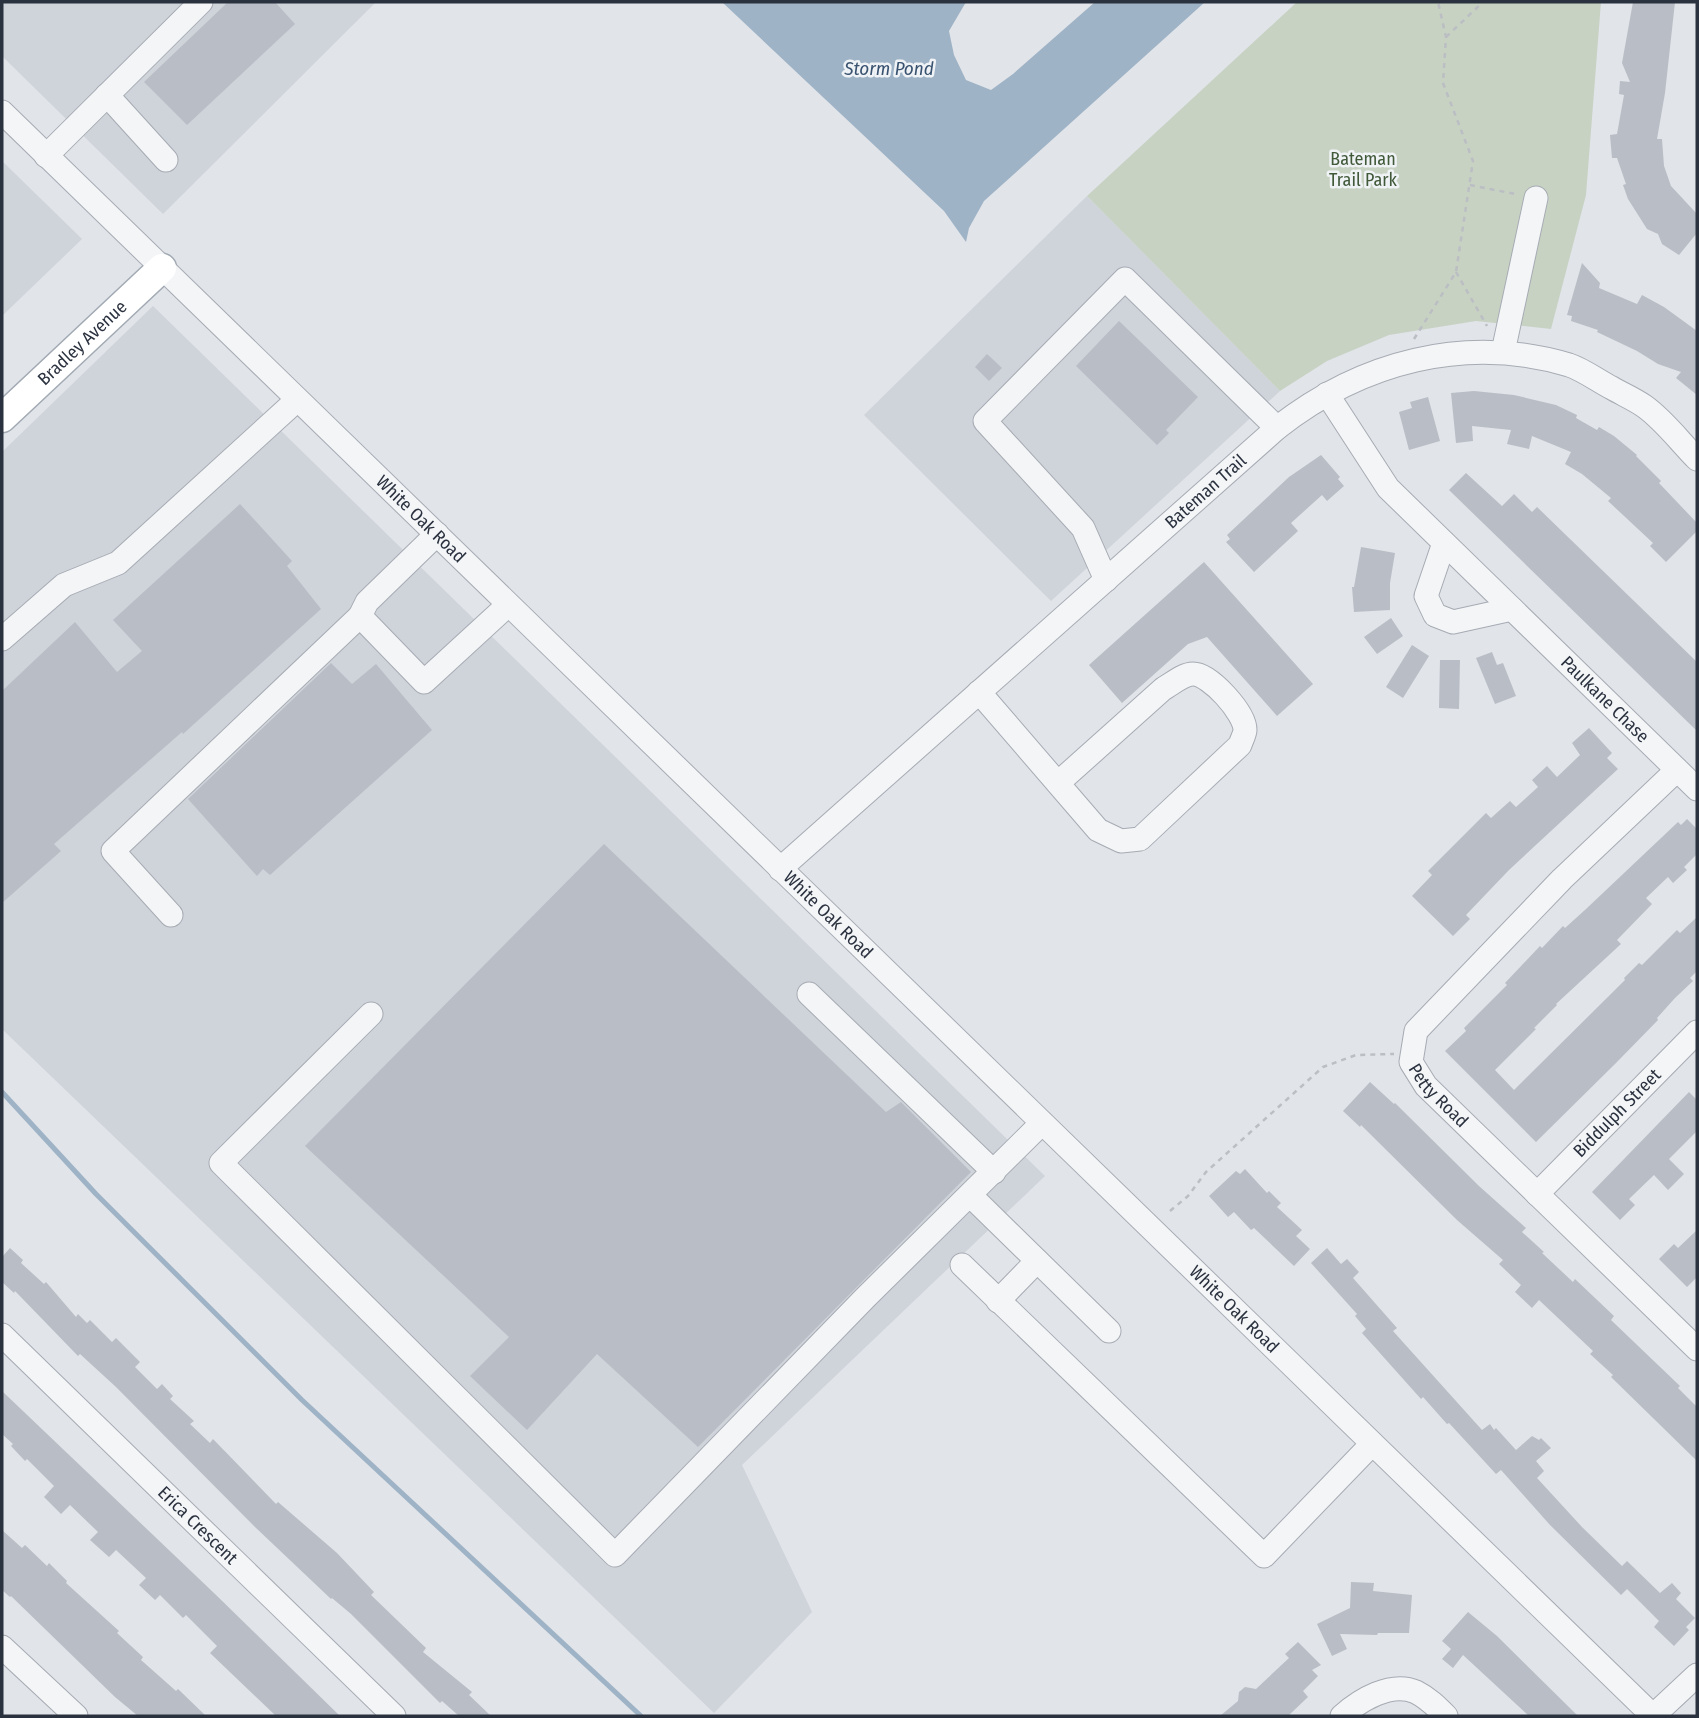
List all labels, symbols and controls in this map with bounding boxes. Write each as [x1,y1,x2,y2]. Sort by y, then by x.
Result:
water label: Storm Pond [843,57,934,80]
park label: Bateman Trail Park [1329,148,1398,191]
street label: Bradley Avenue [33,296,131,390]
street label: Bateman Trail [1160,449,1251,533]
street label: White Oak Road [372,471,470,567]
street label: Paulkane Chase [1556,651,1654,747]
street label: White Oak Road [779,866,878,963]
street label: Petty Road [1404,1059,1473,1132]
street label: Biddulph Street [1569,1064,1666,1162]
street label: White Oak Road [1185,1261,1284,1358]
street label: Erica Crescent [153,1482,242,1569]

